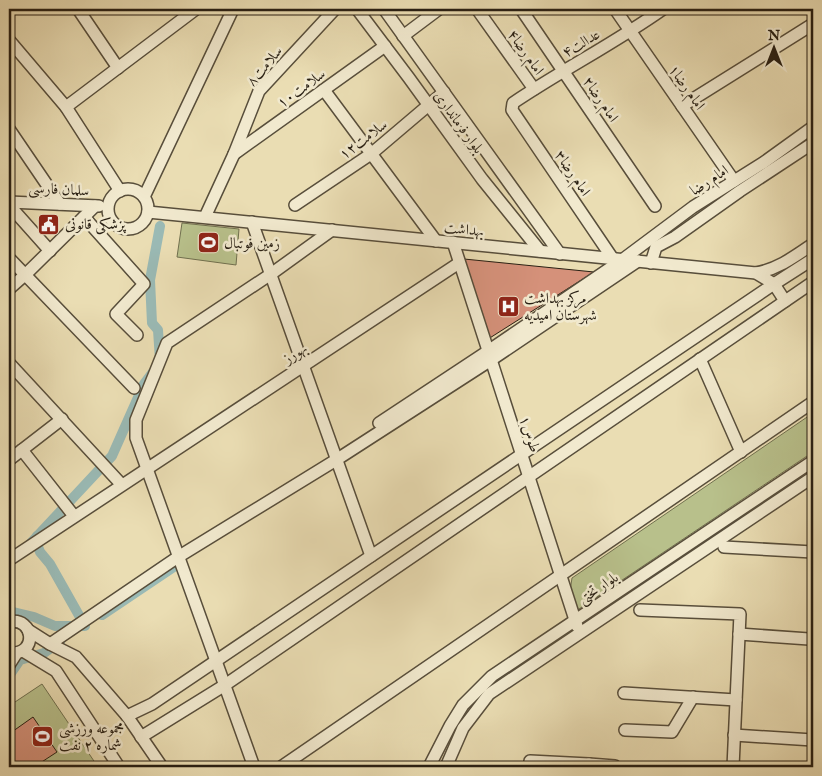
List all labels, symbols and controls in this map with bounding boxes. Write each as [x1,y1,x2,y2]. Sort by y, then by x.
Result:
north arrow [750,22,800,72]
street label: عدالت۴ [559,25,604,62]
street label: امام رضا۴ [501,26,548,80]
text: N [767,27,780,45]
street label: سلامت۸ [242,42,287,90]
street label: امام رضا۱ [662,61,709,115]
street label: سلامت۱۰ [273,64,329,112]
street label: امام رضا۲ [576,73,623,128]
street label: بلوار فرمانداری [429,87,488,158]
street label: سلامت۱۲ [335,115,391,164]
street label: امام رضا۳ [548,147,595,202]
street label: امام رضا [686,161,734,202]
street label: سلمان فارسی [28,178,90,202]
public building icon: پزشکی قانونی [37,212,61,236]
place label: پزشکی قانونی [65,215,127,235]
street label: بهداشت [443,218,485,241]
sports icon: زمین فوتبال [196,231,220,255]
place label: زمین فوتبال [224,234,280,253]
place label: مرکز بهداشت شهرستان امیدیه [524,289,597,325]
hospital icon: مرکز بهداشت شهرستان امیدیه [496,295,520,319]
street label: بهورز [278,339,311,369]
street label: طوس۱ [515,413,544,455]
street label: بلوار تختی [575,568,623,610]
place label: مجموعه ورزشی شماره ۲ نفت [59,719,124,755]
sports icon: مجموعه ورزشی شماره ۲ نفت [31,725,55,749]

